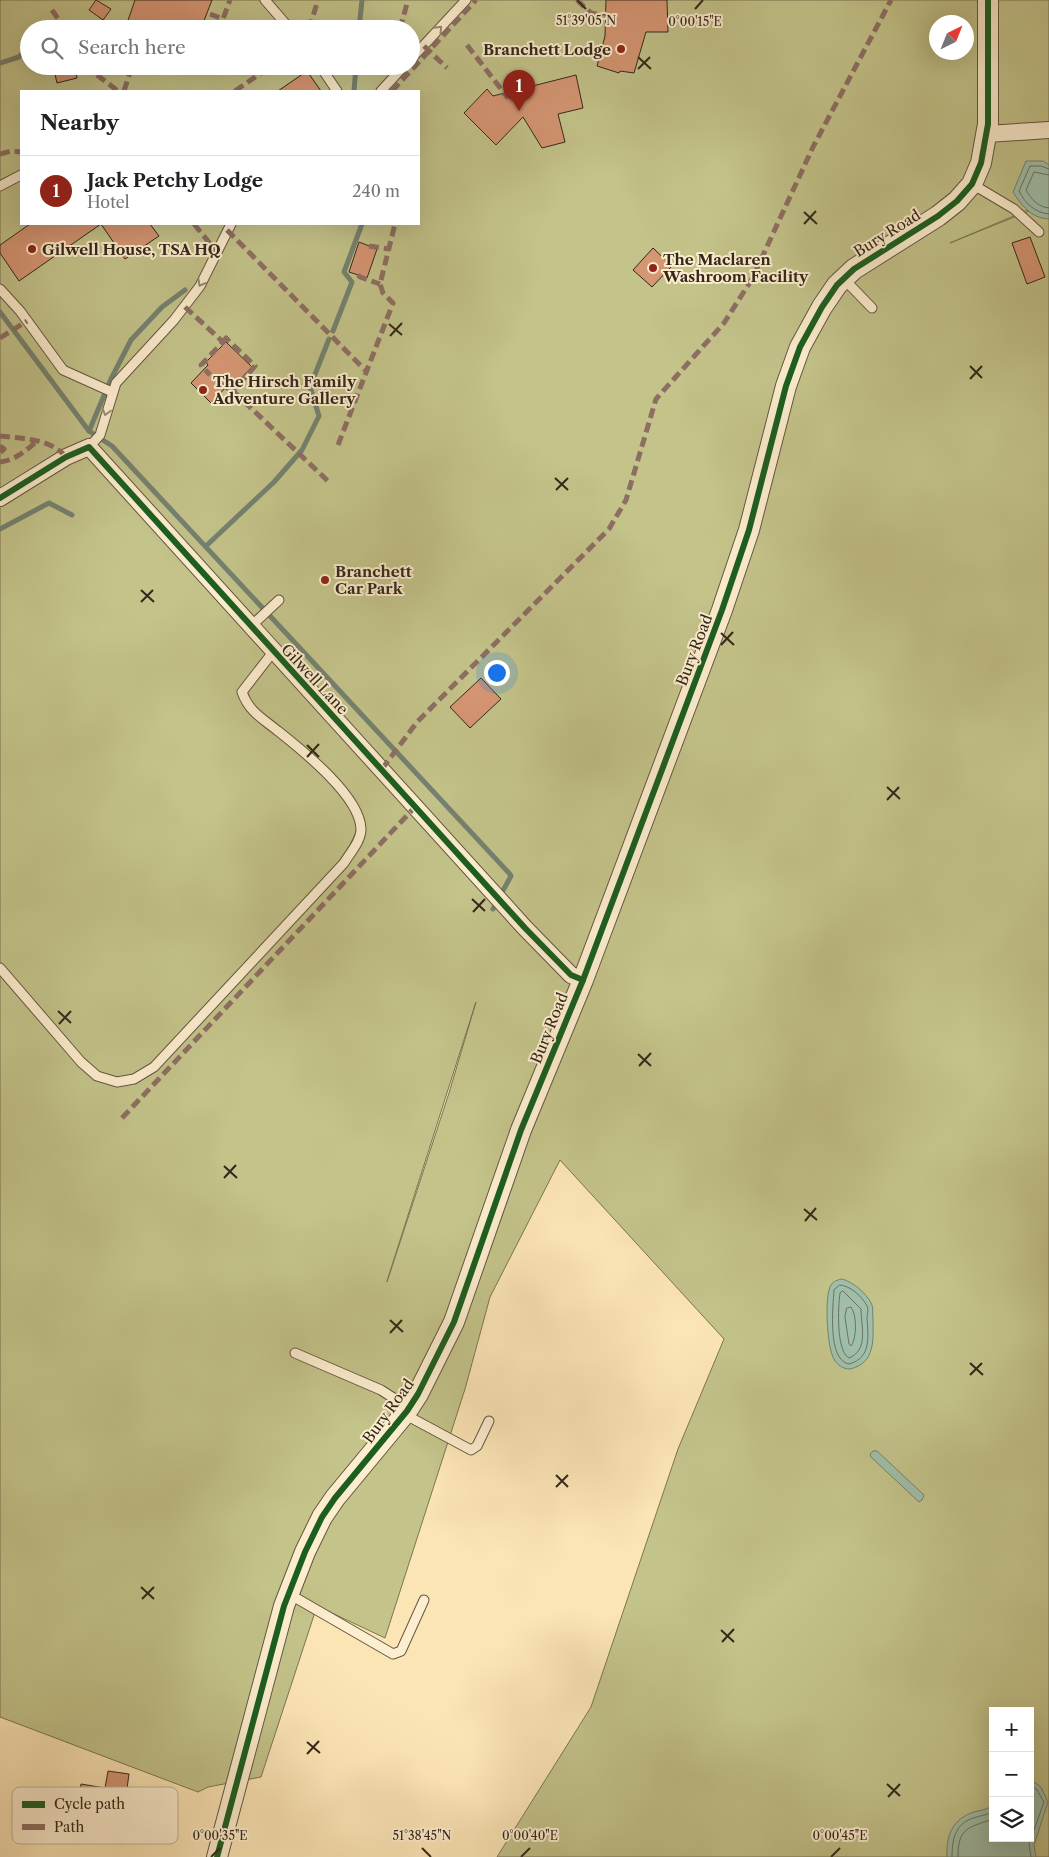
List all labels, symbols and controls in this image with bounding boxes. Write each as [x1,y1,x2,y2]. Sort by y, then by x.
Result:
text: 51°39'05"N [556,13,616,28]
text: 0°00'15"E [668,14,722,29]
north arrow [929,15,974,60]
search box [20,20,420,75]
one-way arrow [433,26,442,35]
icon: search [38,34,66,62]
text: Search here [78,36,186,59]
place label: Branchett Lodge [483,40,611,59]
marker: Branchett Lodge [615,43,627,55]
pin: 1 [503,70,535,111]
text: Nearby [40,110,119,135]
text: Jack Petchy Lodge [87,169,263,192]
text: 1 [52,181,60,201]
text: 240 m [352,181,400,201]
text: Hotel [87,192,130,212]
street label: Bury Road [850,205,924,261]
place label: Gilwell House, TSA HQ [42,240,221,259]
marker: Gilwell House, TSA HQ [26,243,38,255]
place label: The Maclaren Washroom Facility [662,250,809,286]
marker: The Maclaren Washroom Facility [647,262,659,274]
one-way arrow [198,277,208,286]
place label: The Hirsch Family Adventure Gallery [212,372,357,408]
marker: The Hirsch Family Adventure Gallery [197,384,209,396]
one-way arrow [102,407,112,415]
place label: Branchett Car Park [335,562,412,598]
marker: Branchett Car Park [319,574,331,586]
street label: Bury Road [672,612,716,688]
street label: Gilwell Lane [277,640,353,718]
your location [484,660,510,686]
street label: Bury Road [526,990,572,1066]
street label: Bury Road [358,1375,418,1447]
map controls [989,1707,1034,1842]
button: + [989,1707,1034,1752]
button: − [989,1752,1034,1797]
legend [12,1787,178,1844]
text: Cycle path [54,1795,125,1813]
button: layers [989,1797,1034,1842]
text: Path [54,1818,84,1836]
text: 0°00'35"E [192,1828,248,1843]
text: 51°38'45"N [393,1828,452,1843]
text: 0°00'40"E [502,1828,558,1843]
text: 0°00'45"E [813,1828,867,1843]

